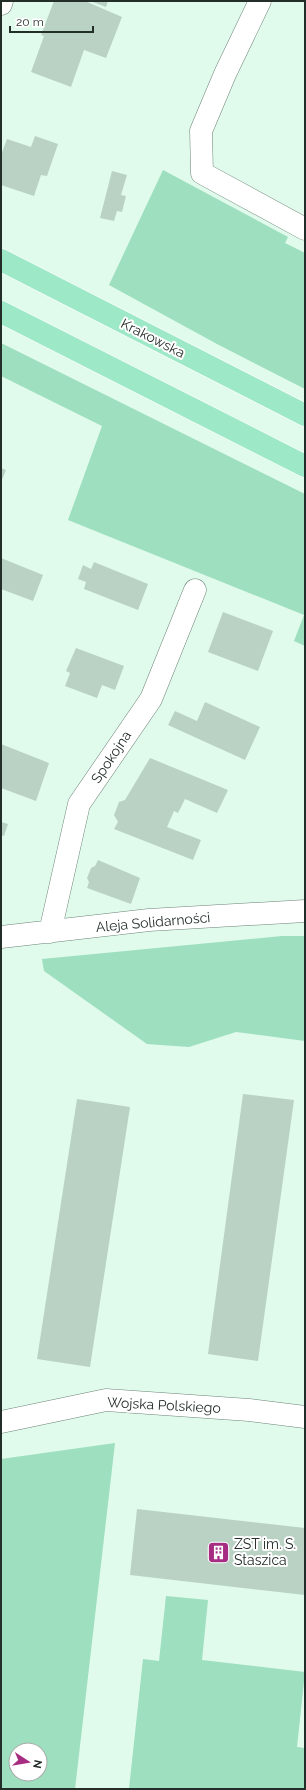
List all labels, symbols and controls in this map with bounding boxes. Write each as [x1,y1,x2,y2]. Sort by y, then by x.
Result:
scale bar [10,8,93,34]
text: 20 m [16,15,44,29]
street label: Krakowska [118,315,188,361]
street label: Spokojna [88,728,134,786]
street label: Aleja Solidarności [95,909,211,935]
street label: Wojska Polskiego [107,1394,221,1416]
place label: ZST im. S. Staszica [234,1536,296,1568]
building icon: ZST im. S. Staszica [206,1539,232,1565]
north arrow [8,1742,48,1782]
text: N [30,1759,45,1769]

